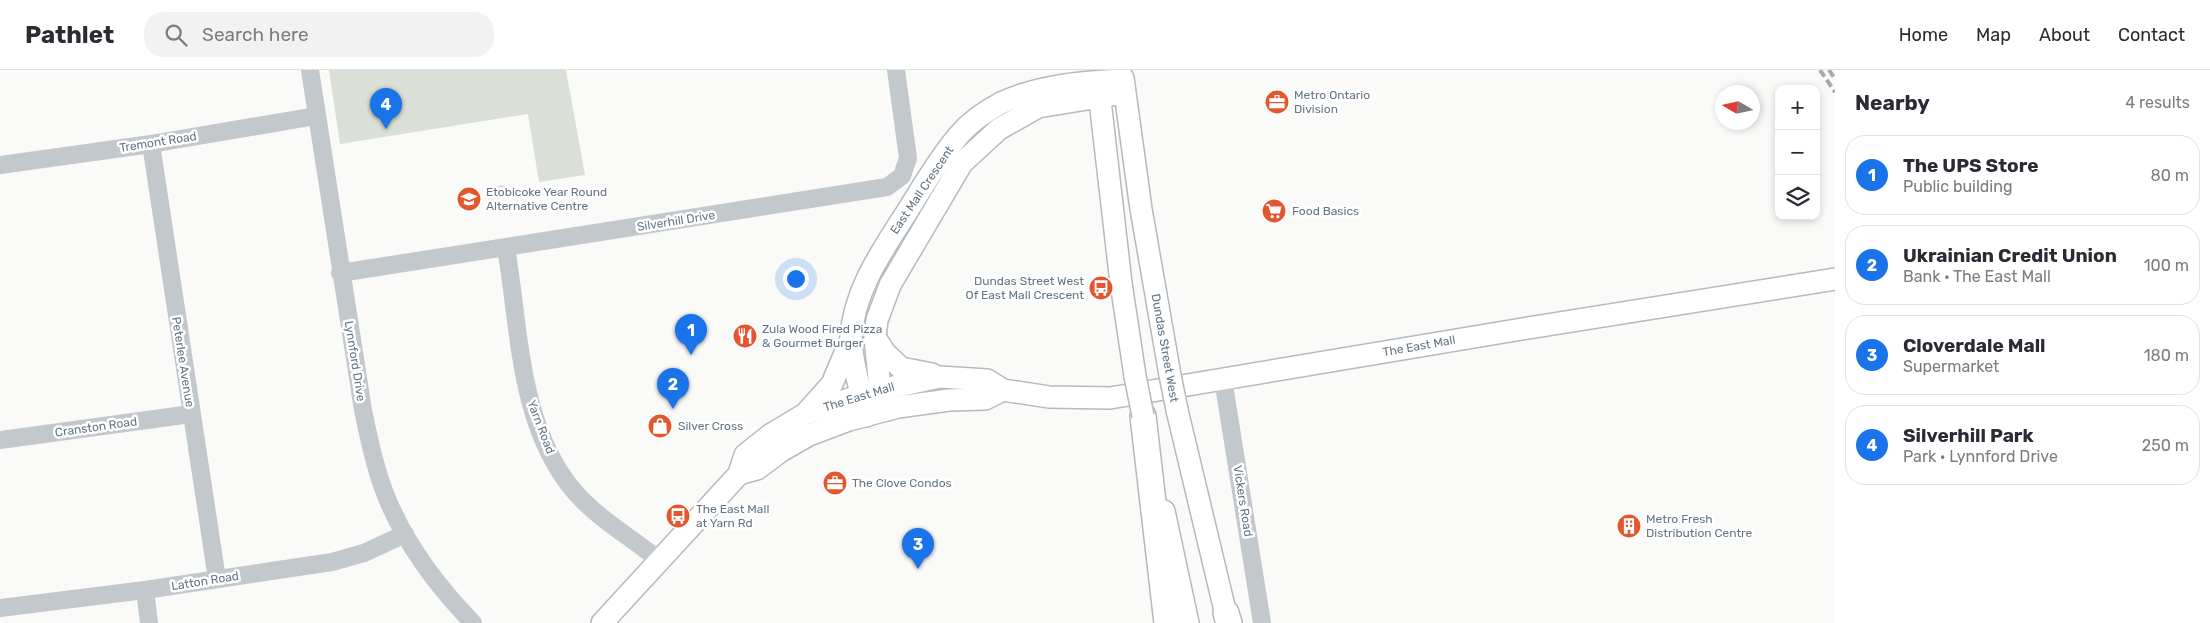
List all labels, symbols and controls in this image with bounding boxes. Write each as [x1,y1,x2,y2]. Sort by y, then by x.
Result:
search box [144,12,494,57]
text: Pathlet [25,21,114,49]
icon: search [162,21,190,49]
text: Search here [202,23,309,46]
text: Home [1899,24,1948,46]
text: Map [1976,24,2011,46]
text: About [2039,24,2090,46]
text: Contact [2118,24,2185,46]
north arrow [1715,85,1760,130]
map controls [1775,85,1820,220]
button: + [1775,85,1820,130]
pin: 4 [370,88,402,129]
place label: Metro Ontario Division [1294,88,1370,116]
office icon: Metro Ontario Division [1264,89,1290,115]
text: Nearby [1855,90,1930,115]
text: 4 results [2125,93,2190,112]
street label: Tremont Road [118,129,198,155]
button: − [1775,130,1820,175]
street label: East Mall Crescent [887,143,957,237]
text: The UPS Store [1903,154,2039,177]
text: 1 [1868,166,1876,185]
text: 80 m [2151,166,2189,185]
button: layers [1775,175,1820,220]
text: Public building [1903,177,2013,196]
place label: Etobicoke Year Round Alternative Centre [486,185,607,213]
school or university icon: Etobicoke Year Round Alternative Centre [456,186,482,212]
supermarket icon: Food Basics [1261,198,1287,224]
place label: Food Basics [1292,204,1359,218]
street label: Silverhill Drive [636,208,716,234]
text: Ukrainian Credit Union [1903,244,2117,267]
text: 2 [1867,256,1877,275]
text: 100 m [2144,256,2189,275]
your location [783,266,809,292]
text: Bank · The East Mall [1903,267,2051,286]
place label: Dundas Street West Of East Mall Crescent [966,274,1084,302]
bus stop icon: Dundas Street West Of East Mall Crescent [1088,275,1114,301]
street label: Dundas Street West [1149,293,1181,404]
pin: 1 [675,314,707,355]
street label: Peterlee Avenue [169,316,197,408]
street label: Lynnford Drive [342,320,368,403]
place label: Zula Wood Fired Pizza & Gourmet Burger [762,322,882,350]
restaurant icon: Zula Wood Fired Pizza & Gourmet Burger [732,323,758,349]
street label: The East Mall [1382,333,1456,359]
text: Cloverdale Mall [1903,334,2046,357]
text: 3 [1867,346,1877,365]
text: 180 m [2144,346,2189,365]
text: Supermarket [1903,357,1999,376]
pin: 2 [657,368,689,409]
street label: The East Mall [822,380,896,414]
street label: Yarn Road [524,398,558,456]
shop icon: Silver Cross [647,413,673,439]
street label: Cranston Road [54,414,138,440]
place label: Silver Cross [678,419,743,433]
text: Silverhill Park [1903,424,2034,447]
text: 4 [1867,436,1877,455]
text: 250 m [2142,436,2189,455]
text: Park · Lynnford Drive [1903,447,2058,466]
street label: Vickers Road [1230,464,1256,538]
office icon: The Clove Condos [822,470,848,496]
place label: The Clove Condos [852,476,952,490]
place label: The East Mall at Yarn Rd [696,502,769,530]
bus stop icon: The East Mall at Yarn Rd [665,503,691,529]
place label: Metro Fresh Distribution Centre [1646,512,1753,540]
building icon: Metro Fresh Distribution Centre [1616,513,1642,539]
pin: 3 [902,528,934,569]
street label: Latton Road [170,569,240,593]

